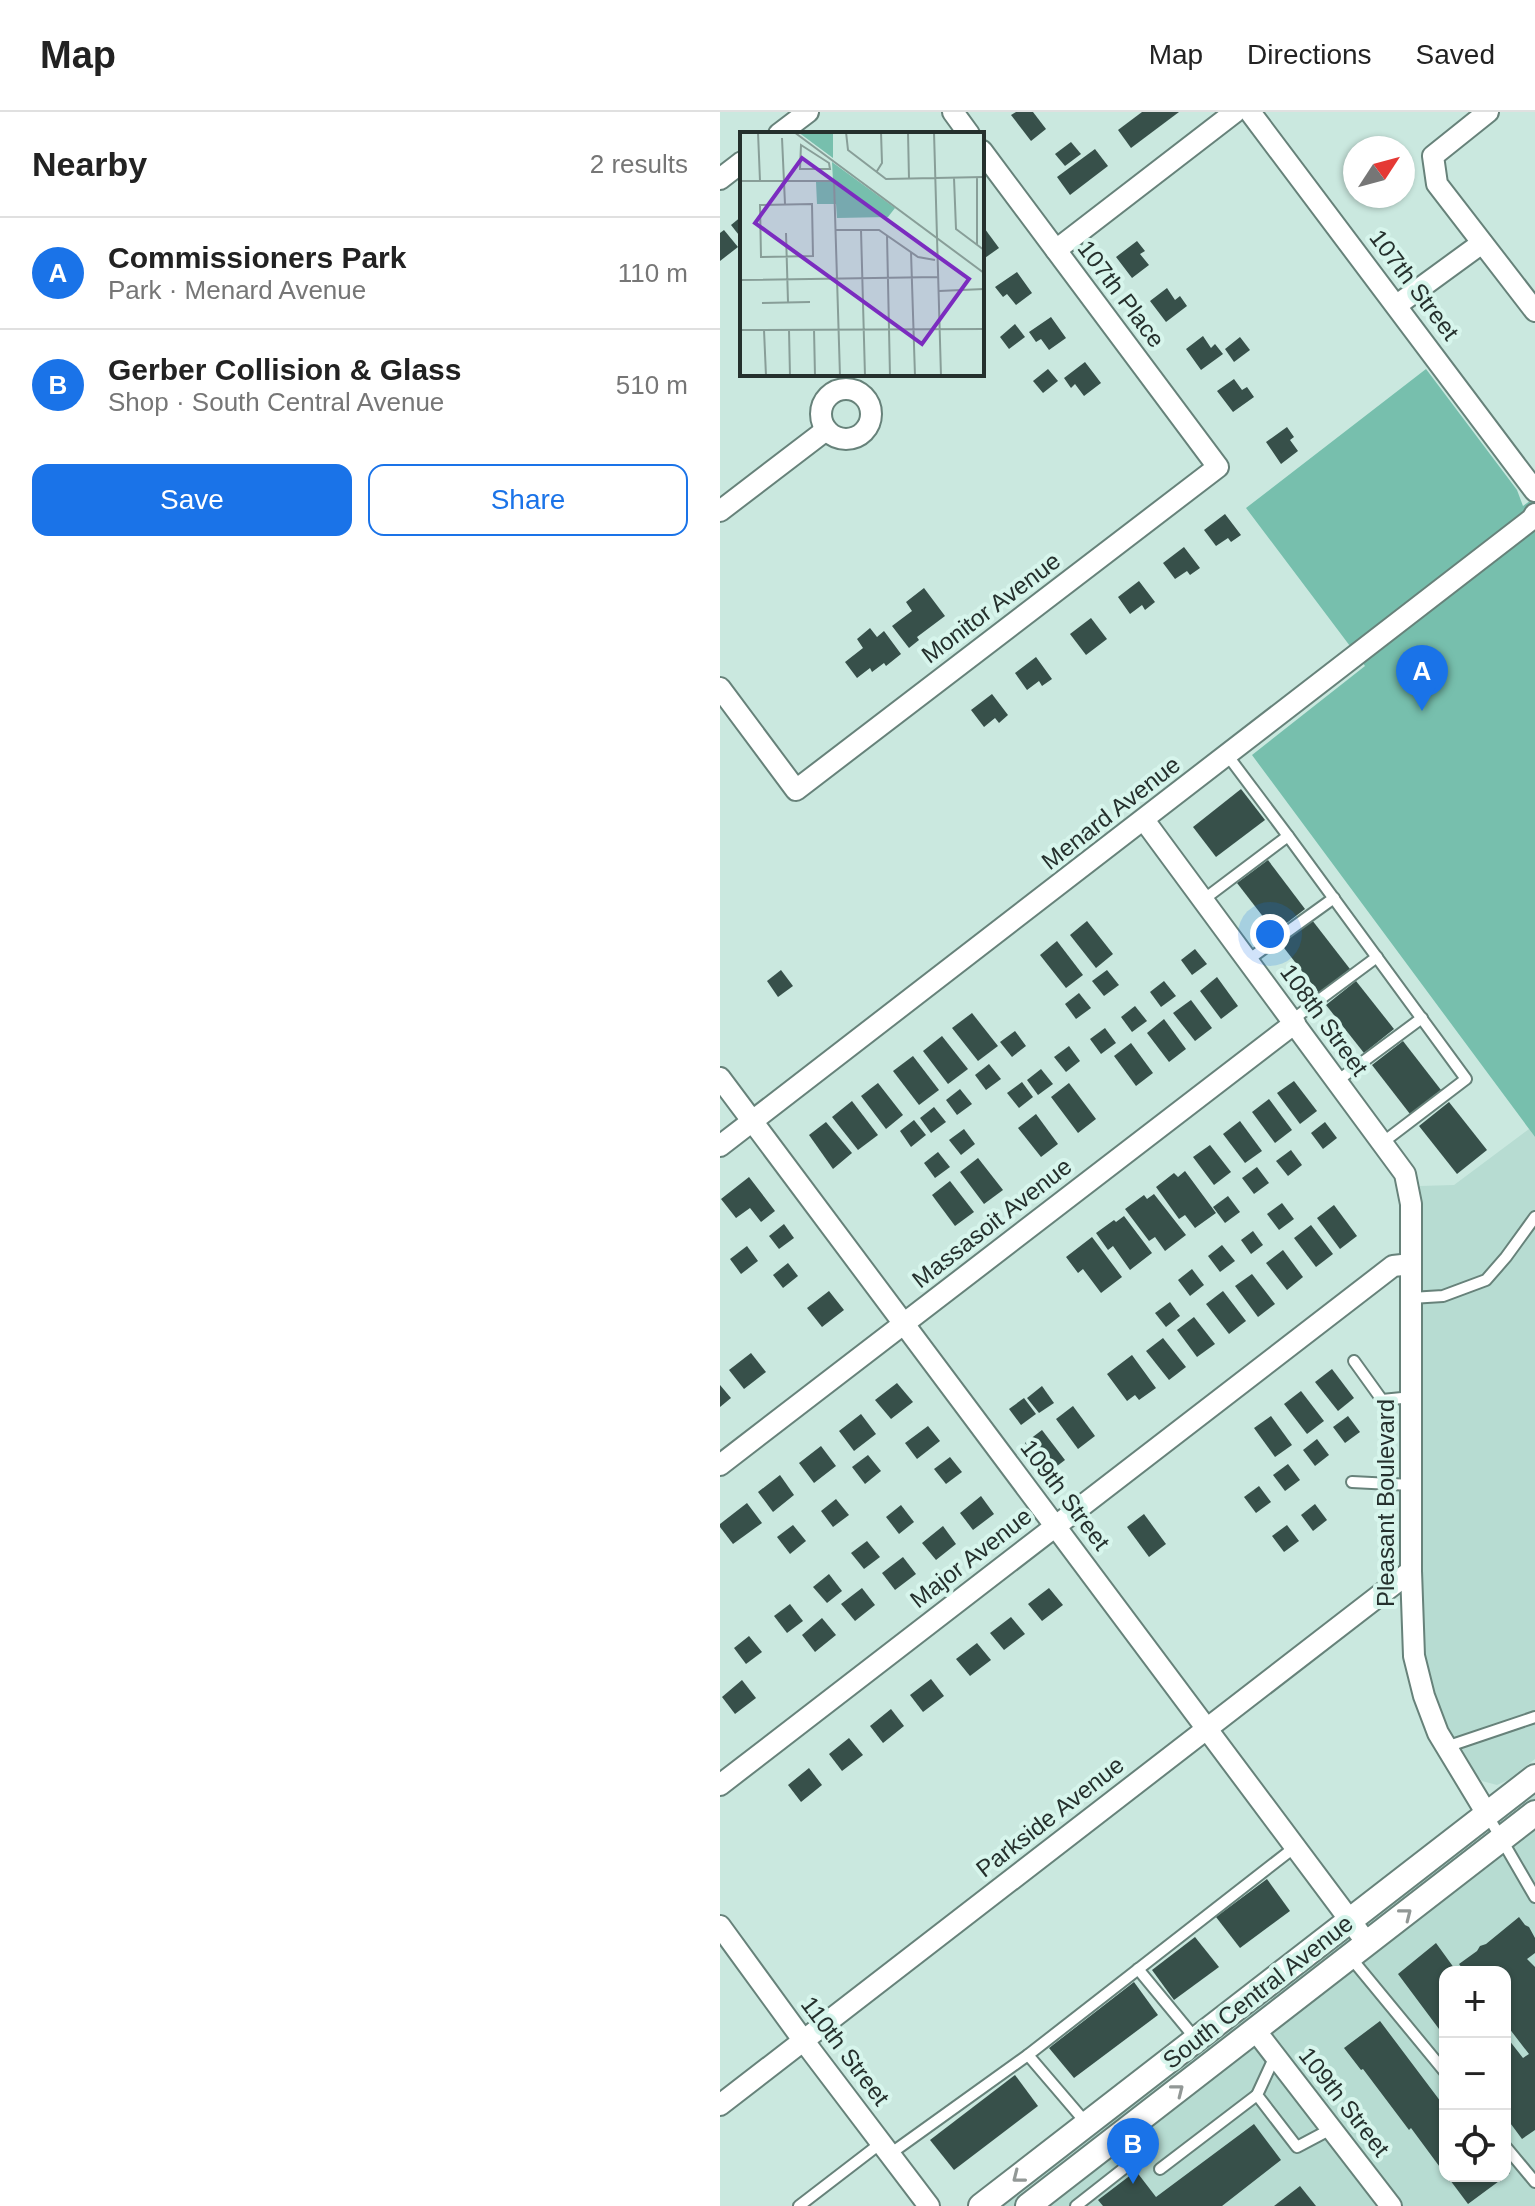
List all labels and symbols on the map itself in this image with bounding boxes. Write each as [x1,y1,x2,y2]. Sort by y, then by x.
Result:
inset map [740,132,984,376]
north arrow [1343,136,1415,208]
street label: 107th Street [1364,224,1465,345]
street label: 107th Place [1072,235,1170,352]
street label: Monitor Avenue [916,547,1065,668]
pin: A [1396,645,1448,711]
street label: Menard Avenue [1036,750,1185,875]
your location [1250,914,1290,954]
street label: 108th Street [1275,959,1374,1081]
street label: Massasoit Avenue [907,1152,1077,1293]
street label: Pleasant Boulevard [1372,1399,1399,1607]
street label: 109th Street [1015,1434,1116,1555]
street label: Major Avenue [905,1502,1037,1613]
street label: Parkside Avenue [971,1751,1129,1883]
street label: South Central Avenue [1158,1909,1358,2074]
one-way arrow [1397,1909,1412,1923]
street label: 110th Street [796,1991,895,2111]
street label: 109th Street [1294,2042,1395,2162]
one-way arrow [1169,2085,1184,2099]
pin: B [1107,2118,1159,2184]
one-way arrow [1012,2168,1027,2182]

